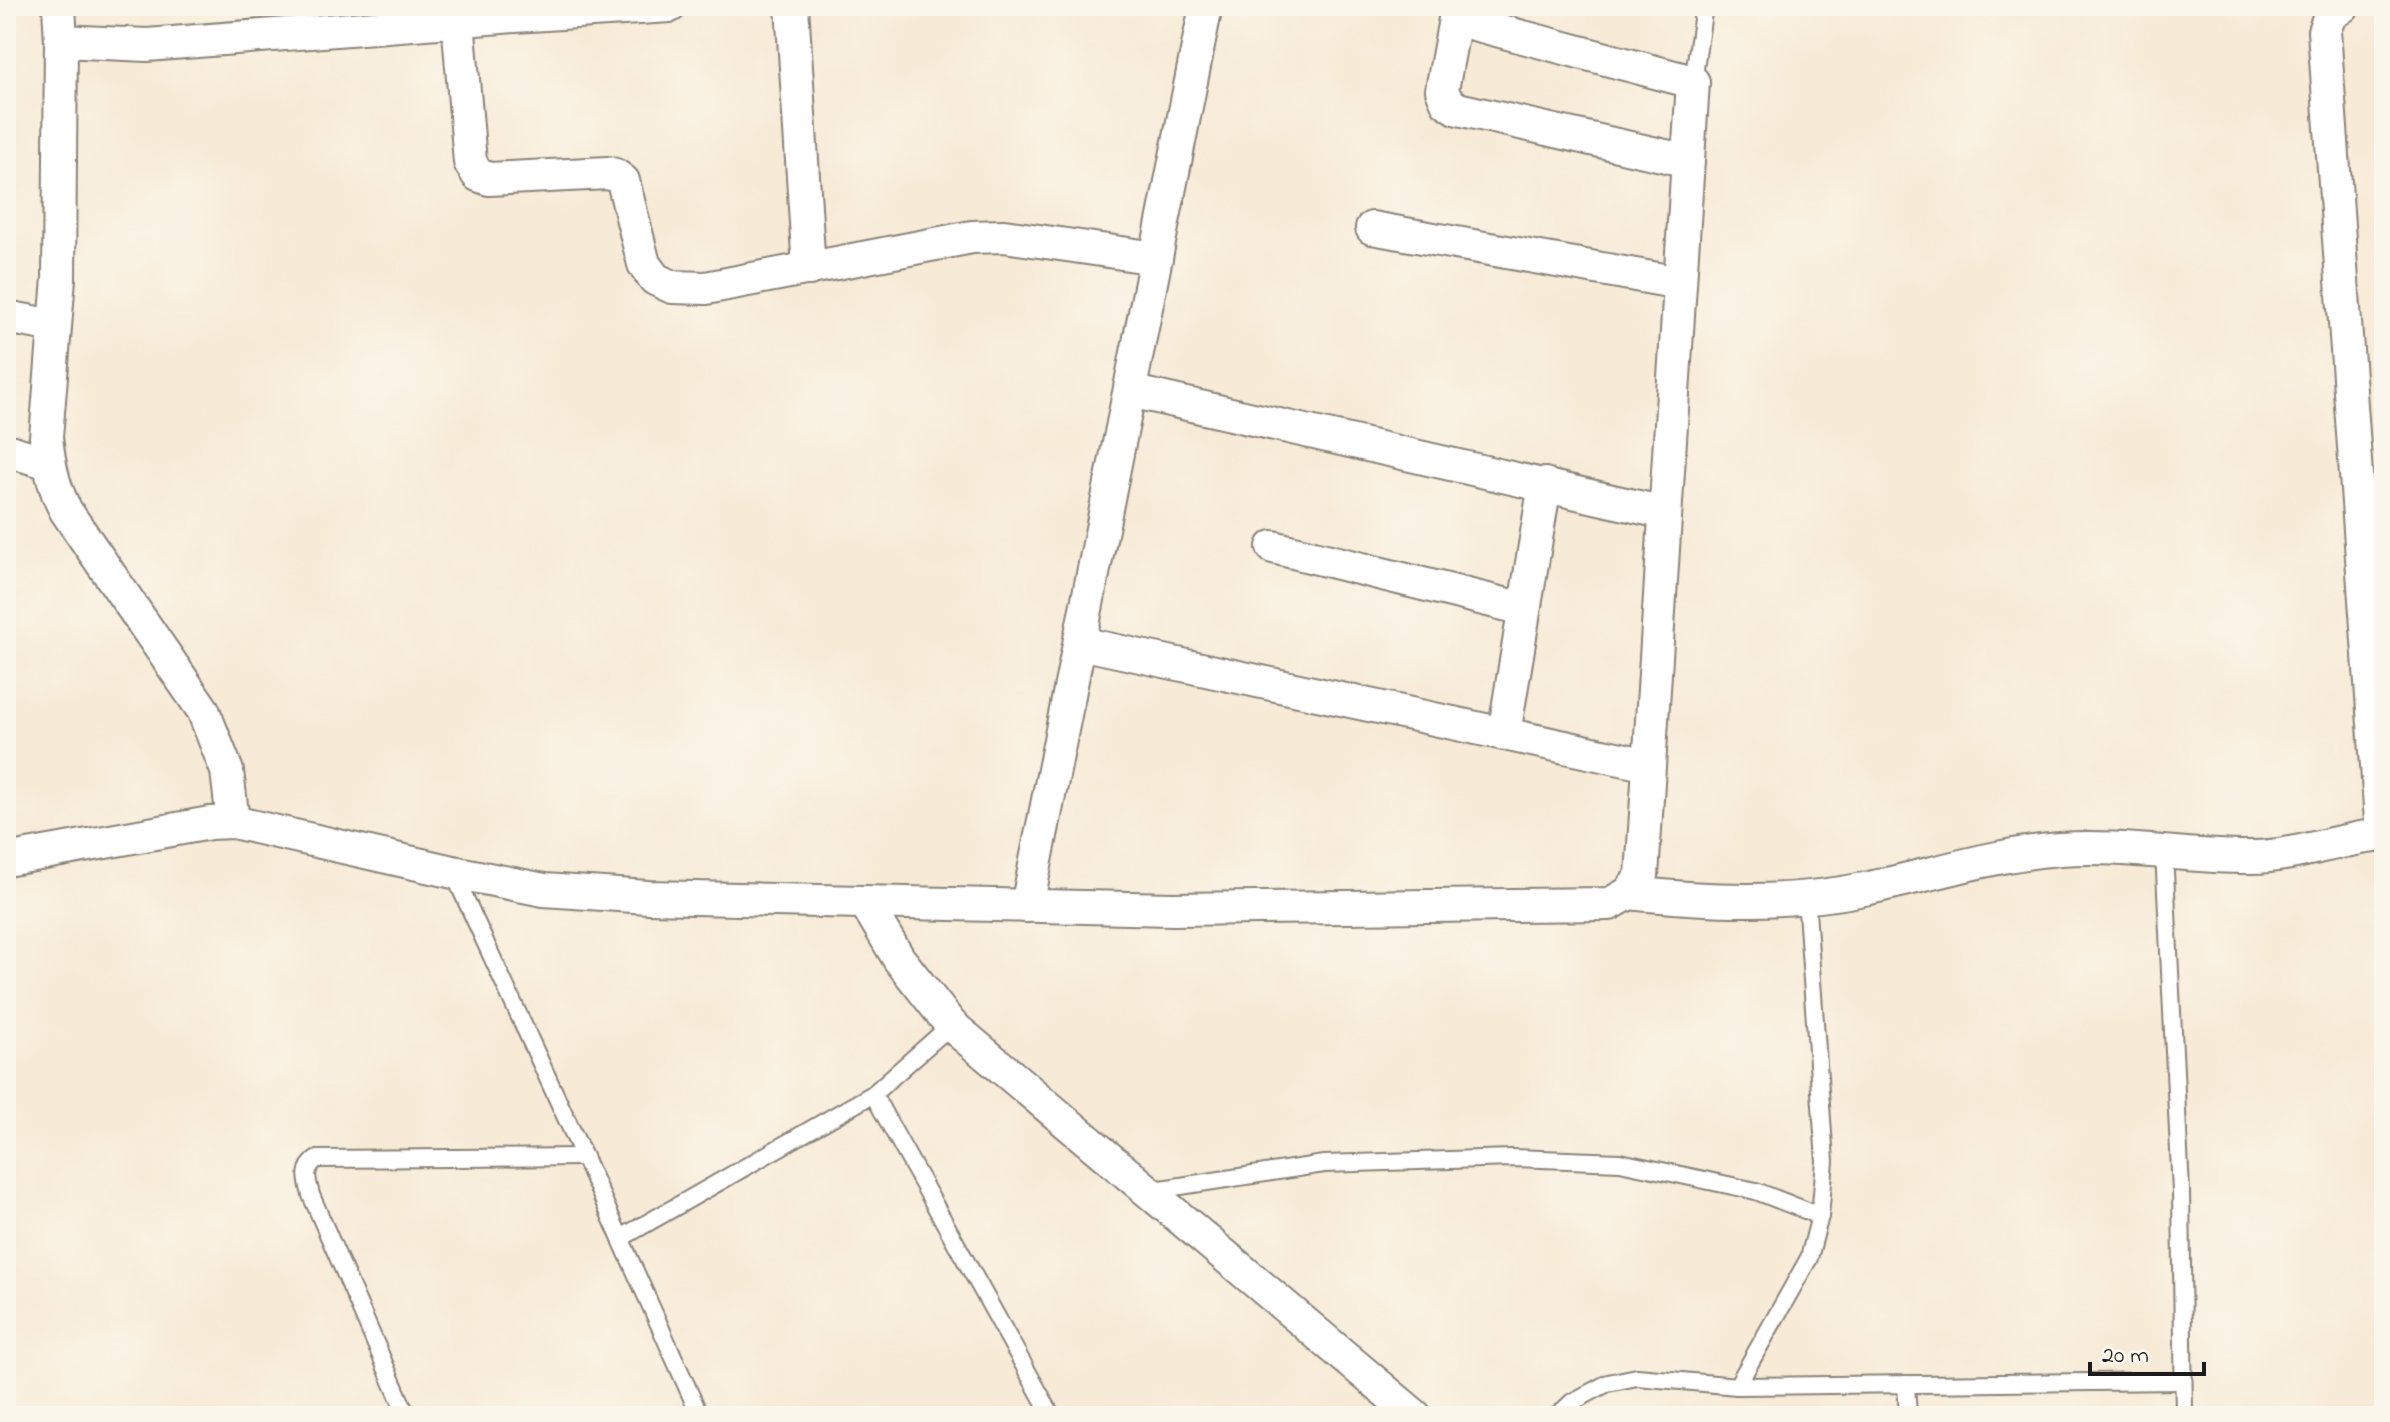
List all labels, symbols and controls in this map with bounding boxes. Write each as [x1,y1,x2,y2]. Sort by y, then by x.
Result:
scale bar [2090,1326,2204,1376]
text: 20 m [2102,1339,2149,1374]

